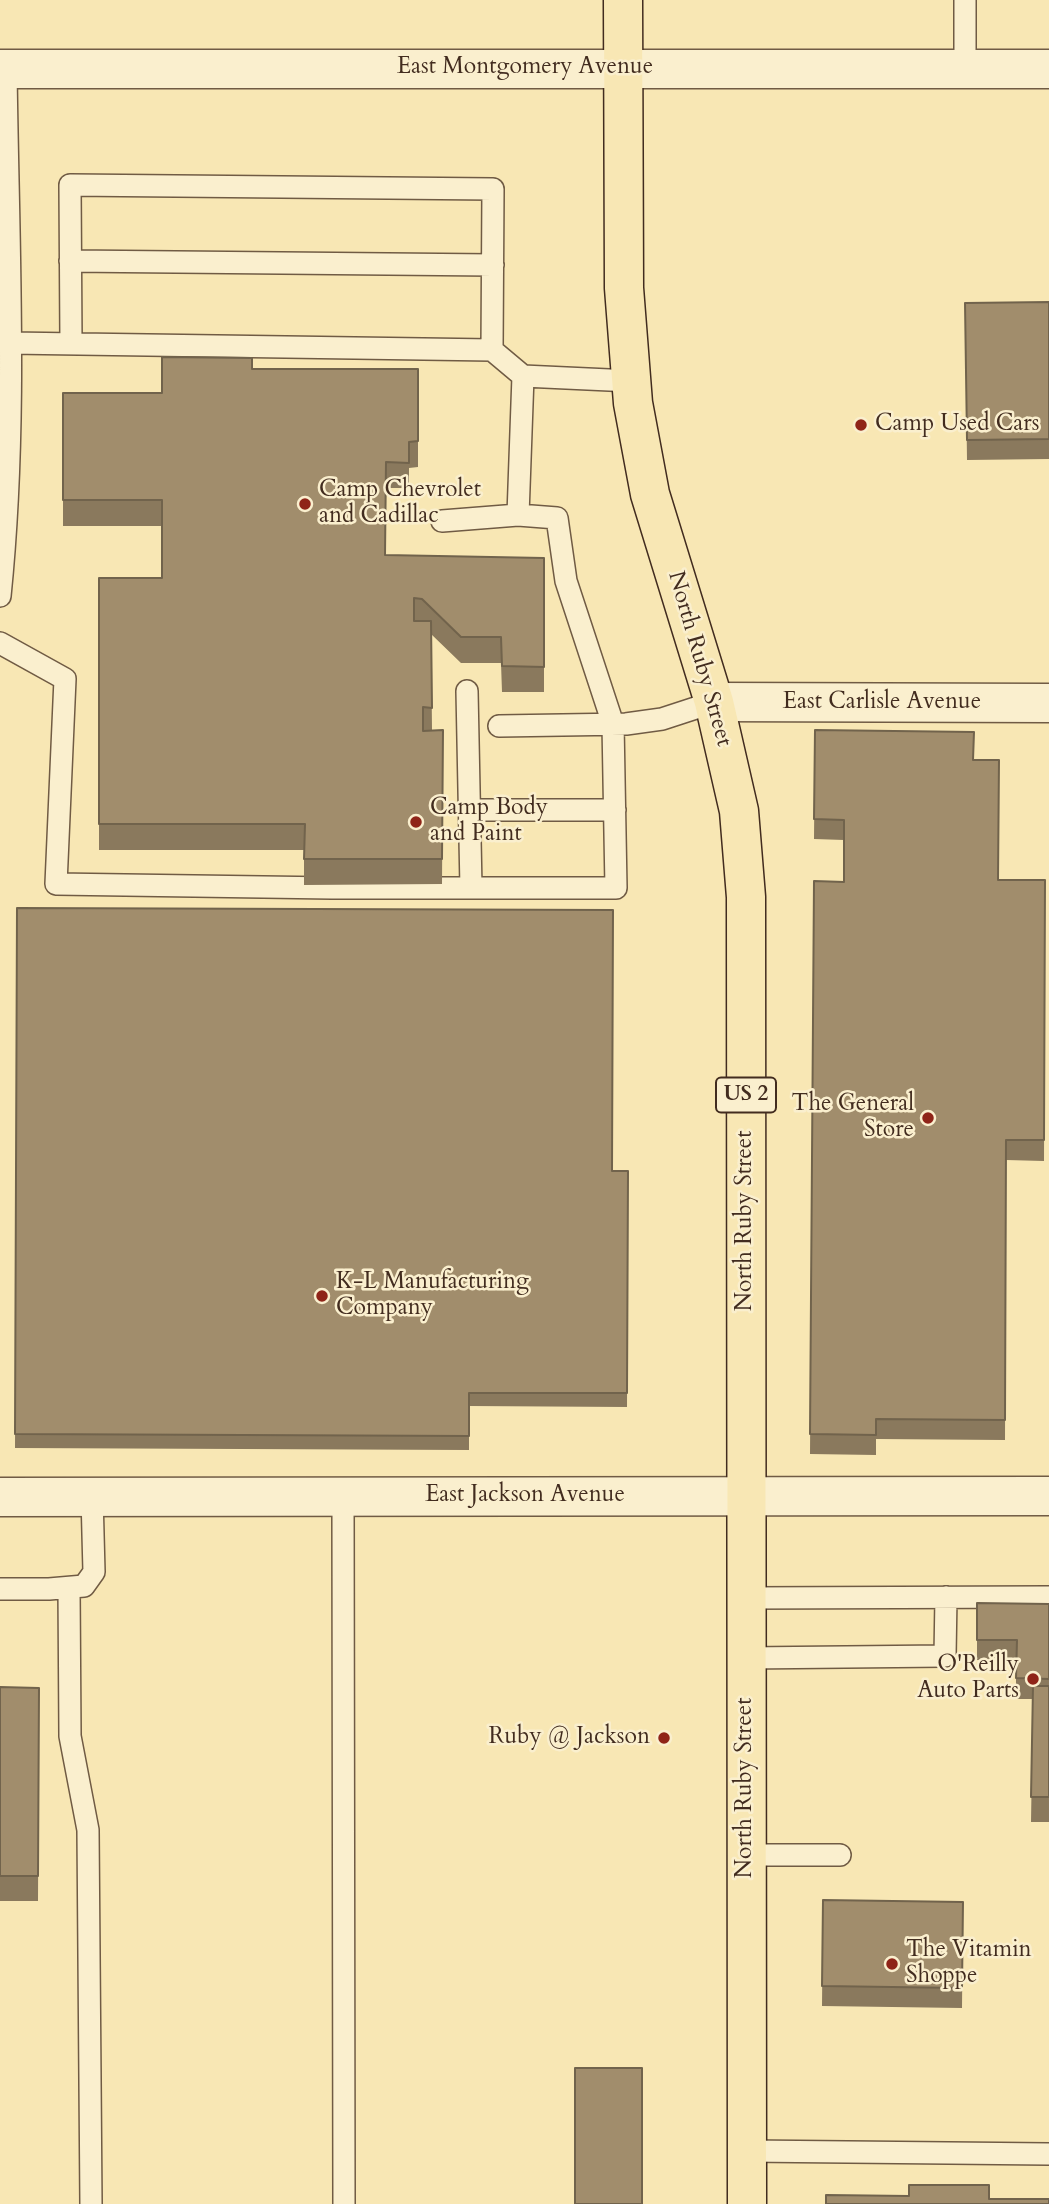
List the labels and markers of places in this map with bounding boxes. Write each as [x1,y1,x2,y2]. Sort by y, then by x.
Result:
place label: Camp Used Cars [875,411,1039,439]
marker: Camp Used Cars [853,417,869,433]
place label: Camp Chevrolet and Cadillac [319,477,481,531]
marker: Camp Chevrolet and Cadillac [297,496,313,512]
place label: Camp Body and Paint [430,795,548,849]
marker: Camp Body and Paint [408,814,424,830]
place label: The General Store [792,1091,914,1145]
marker: The General Store [920,1110,936,1126]
place label: K-L Manufacturing Company [336,1269,529,1323]
marker: K-L Manufacturing Company [314,1288,330,1304]
place label: O'Reilly Auto Parts [917,1652,1019,1706]
marker: O'Reilly Auto Parts [1025,1671,1041,1687]
place label: Ruby @ Jackson [489,1724,650,1752]
marker: Ruby @ Jackson [656,1730,672,1746]
place label: The Vitamin Shoppe [906,1937,1032,1991]
marker: The Vitamin Shoppe [884,1956,900,1972]

